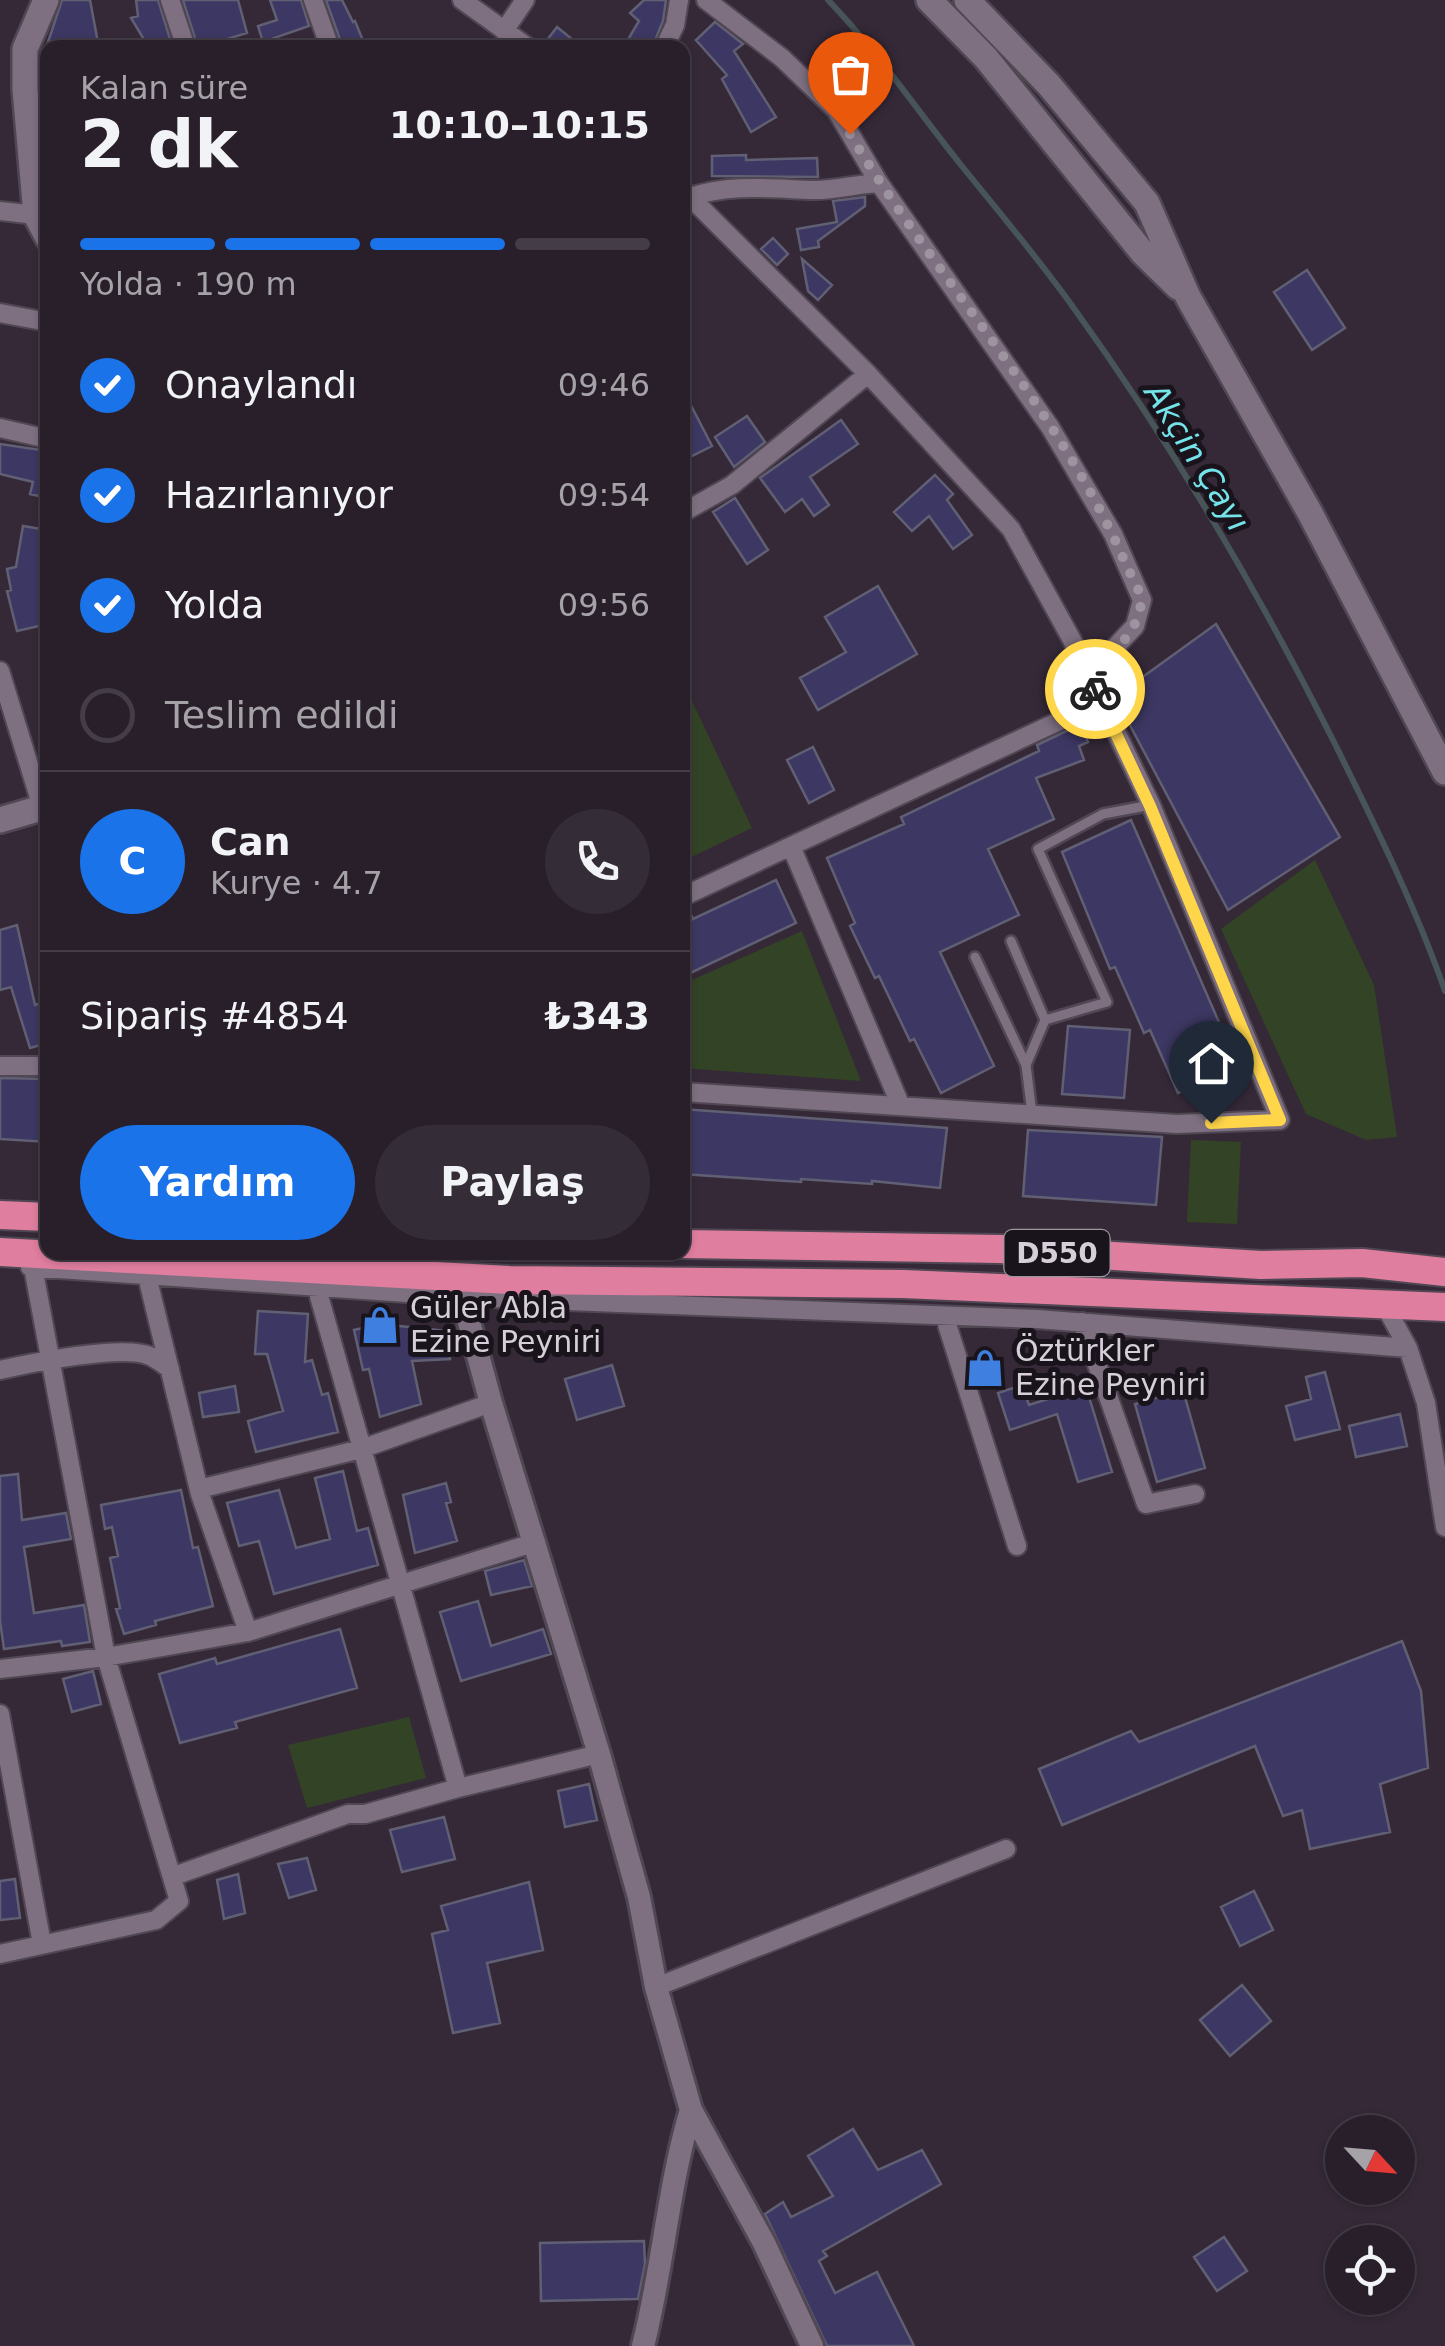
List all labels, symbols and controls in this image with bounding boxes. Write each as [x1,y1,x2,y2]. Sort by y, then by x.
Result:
pin [808,32,893,135]
icon: bag [823,47,878,102]
text: Kalan süre [80,69,248,107]
text: 10:10–10:15 [389,103,650,147]
text: 2 dk [80,107,238,182]
text: Yolda · 190 m [80,265,297,303]
icon: check [80,358,135,413]
text: Onaylandı [165,363,357,407]
text: 09:46 [558,366,650,404]
water label: Akçin Çayı [1136,374,1257,538]
icon: check [80,468,135,523]
text: Hazırlanıyor [165,473,393,517]
text: 09:54 [558,476,650,514]
icon: check [80,578,135,633]
text: Yolda [165,583,264,627]
text: 09:56 [558,586,650,624]
courier [1045,639,1145,739]
icon: bike [1068,662,1123,717]
text: Teslim edildi [165,693,398,737]
button: phone [545,809,650,914]
text: Can [210,820,291,864]
text: C [119,839,146,883]
text: Kurye · 4.7 [210,864,383,902]
text: Sipariş #4854 [80,994,349,1038]
text: ₺343 [544,994,650,1038]
pin [1169,1021,1254,1124]
icon: home [1184,1036,1239,1091]
button: Yardım [80,1125,355,1240]
button: Paylaş [375,1125,650,1240]
road number: D550 [1004,1230,1110,1276]
place label: Güler Abla Ezine Peyniri [410,1290,601,1359]
shop icon: Güler Abla Ezine Peyniri [359,1304,401,1346]
place label: Öztürkler Ezine Peyniri [1015,1333,1206,1402]
shop icon: Öztürkler Ezine Peyniri [964,1347,1006,1389]
north arrow [1325,2115,1415,2205]
map controls [1325,2115,1415,2315]
button: locate [1325,2225,1415,2315]

